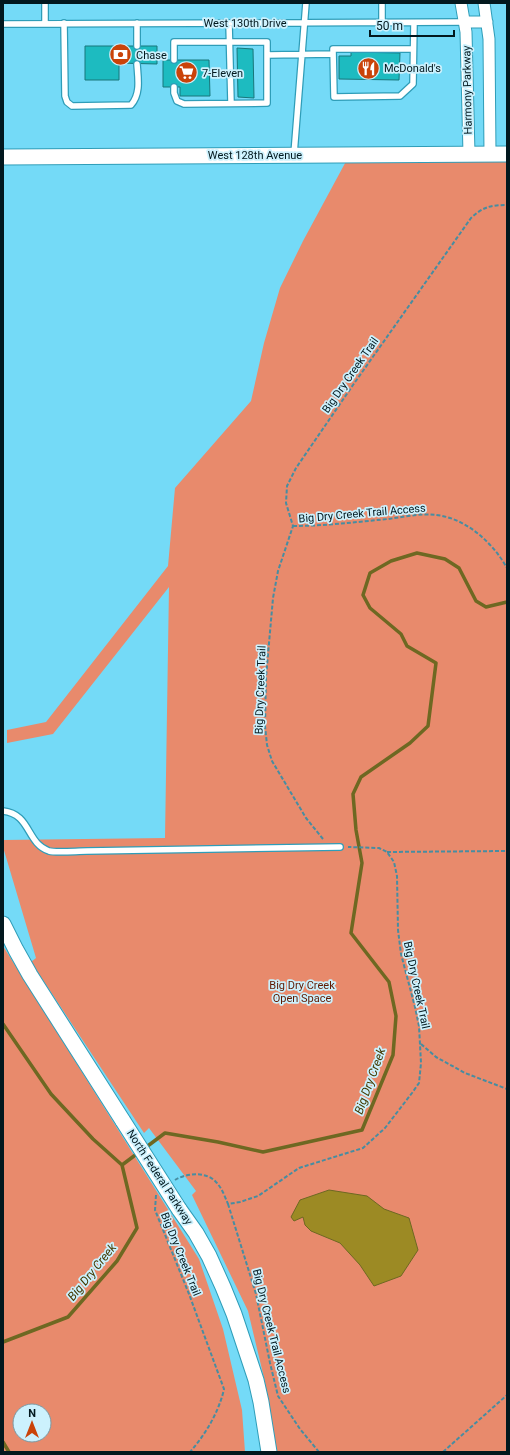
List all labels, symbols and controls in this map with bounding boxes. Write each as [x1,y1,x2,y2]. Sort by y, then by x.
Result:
scale bar [370,12,454,38]
street label: West 130th Drive [203,17,287,30]
text: 50 m [376,19,403,33]
bank icon: Chase [108,42,134,68]
street label: Harmony Parkway [460,45,475,135]
place label: Chase [136,49,167,62]
restaurant icon: McDonald's [356,55,382,81]
supermarket icon: 7-Eleven [173,60,199,86]
place label: McDonald's [384,62,441,75]
place label: 7-Eleven [202,67,243,80]
street label: West 128th Avenue [208,149,302,162]
street label: Big Dry Creek Trail [320,335,381,415]
street label: Big Dry Creek Trail Access [298,501,426,526]
street label: Big Dry Creek Trail [252,645,269,735]
street label: Big Dry Creek Trail [401,940,432,1030]
park label: Big Dry Creek Open Space [269,979,335,1005]
water label: Big Dry Creek [352,1045,389,1116]
street label: North Federal Parkway [124,1127,196,1228]
street label: Big Dry Creek Trail [158,1211,203,1298]
water label: Big Dry Creek [65,1240,120,1303]
street label: Big Dry Creek Trail Access [250,1268,293,1395]
north arrow [12,1403,52,1443]
text: N [28,1407,36,1420]

